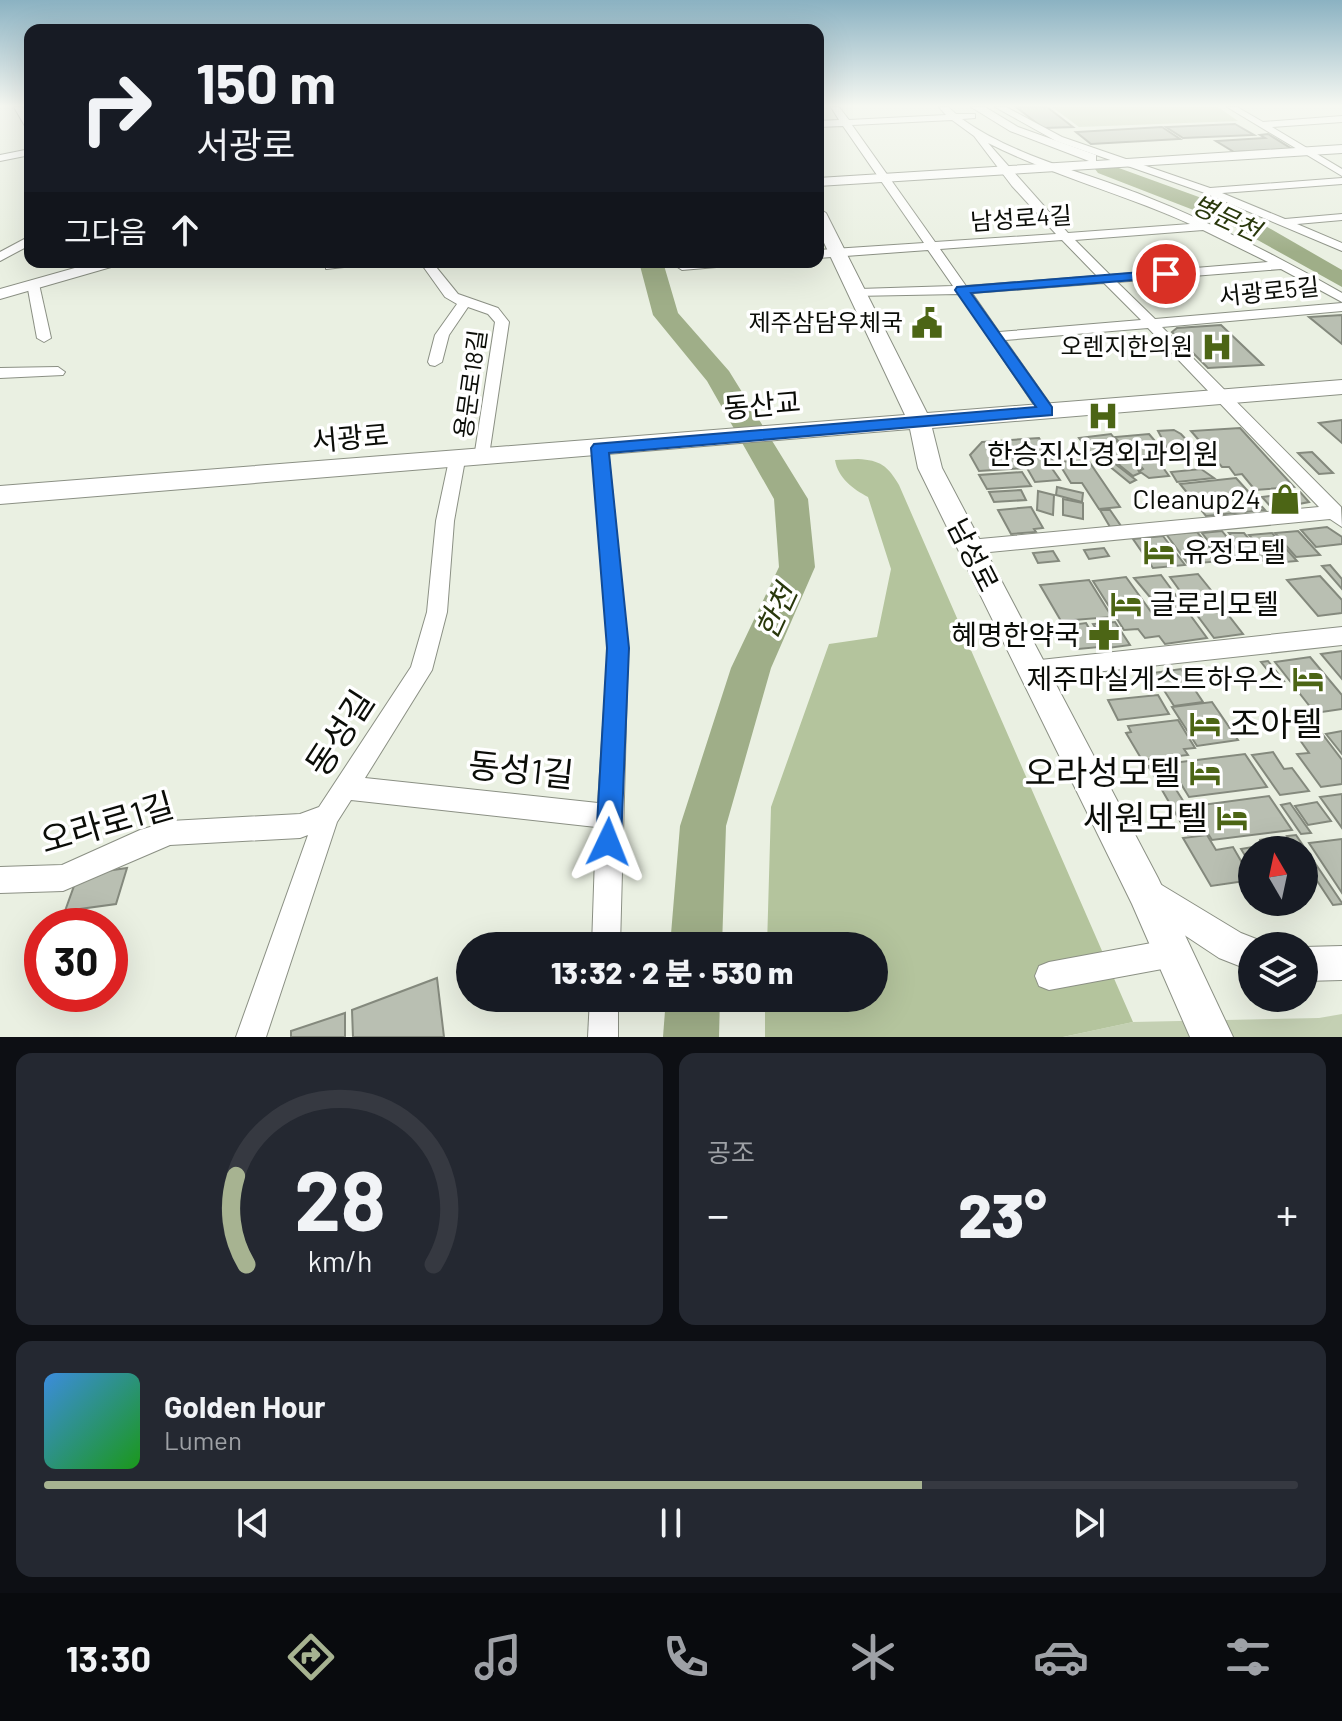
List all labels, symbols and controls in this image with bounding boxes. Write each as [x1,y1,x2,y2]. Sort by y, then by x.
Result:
text: 150 m [196,48,336,115]
icon: right [64,56,168,160]
text: 서광로 [196,122,295,165]
water label: 병문천 [1188,187,1268,247]
street label: 남성로4길 [969,199,1073,236]
icon: ahead [163,208,207,252]
text: 그다음 [64,213,147,249]
pin [1132,240,1200,308]
icon: arrive [1144,252,1188,296]
street label: 서광로5길 [1217,271,1320,310]
public building icon: 제주삼담우체국 [910,306,944,340]
place label: 제주삼담우체국 [748,307,903,336]
street label: 용문로18길 [448,328,491,440]
hospital icon: 오렌지한의원 [1200,330,1234,364]
place label: 오렌지한의원 [1061,331,1193,360]
street label: 동산교 [722,384,802,424]
hospital icon: 한승진신경외과의원 [1086,399,1120,433]
street label: 서광로 [310,417,390,457]
place label: 한승진신경외과의원 [987,436,1219,470]
place label: Cleanup24 [1132,481,1261,515]
shop icon: Cleanup24 [1268,482,1302,516]
street label: 남성로 [941,512,1007,597]
place label: 유정모텔 [1183,534,1286,568]
hotel icon: 유정모텔 [1142,535,1176,569]
water label: 한천 [747,575,805,644]
place label: 글로리모텔 [1150,586,1279,620]
hotel icon: 글로리모텔 [1109,587,1143,621]
place label: 혜명한약국 [951,617,1080,651]
pharmacy icon: 혜명한약국 [1087,618,1121,652]
place label: 제주마실게스트하우스 [1026,661,1284,695]
hotel icon: 제주마실게스트하우스 [1291,662,1325,696]
street label: 동성길 [296,682,381,783]
place label: 조아텔 [1229,702,1323,743]
hotel icon: 조아텔 [1188,707,1222,741]
street label: 동성1길 [466,743,576,794]
place label: 오라성모텔 [1025,751,1181,792]
hotel icon: 오라성모텔 [1188,756,1222,790]
street label: 오라로1길 [35,783,178,860]
place label: 세원모텔 [1083,796,1208,837]
position arrow [566,800,650,884]
hotel icon: 세원모텔 [1215,801,1249,835]
north arrow [1238,836,1318,916]
map controls [1238,836,1318,1012]
speed limit sign: 30 [24,908,128,1012]
button: layers [1238,932,1318,1012]
text: 13:32 · 2 분 · 530 m [551,954,793,990]
text: 공조 [707,1136,755,1167]
text: 28 [294,1148,385,1248]
text: 23° [958,1178,1047,1250]
text: − [707,1187,729,1240]
text: + [1276,1187,1298,1240]
text: km/h [307,1243,372,1278]
text: Golden Hour [164,1388,326,1424]
text: Lumen [164,1424,242,1455]
icon: previous [231,1501,275,1545]
icon: pause [649,1501,693,1545]
icon: next [1067,1501,1111,1545]
icon: directions [283,1629,339,1685]
icon: music [470,1629,526,1685]
icon: phone [658,1629,714,1685]
icon: climate [845,1629,901,1685]
icon: car [1033,1629,1089,1685]
icon: filters [1220,1629,1276,1685]
text: 13:30 [66,1636,151,1679]

